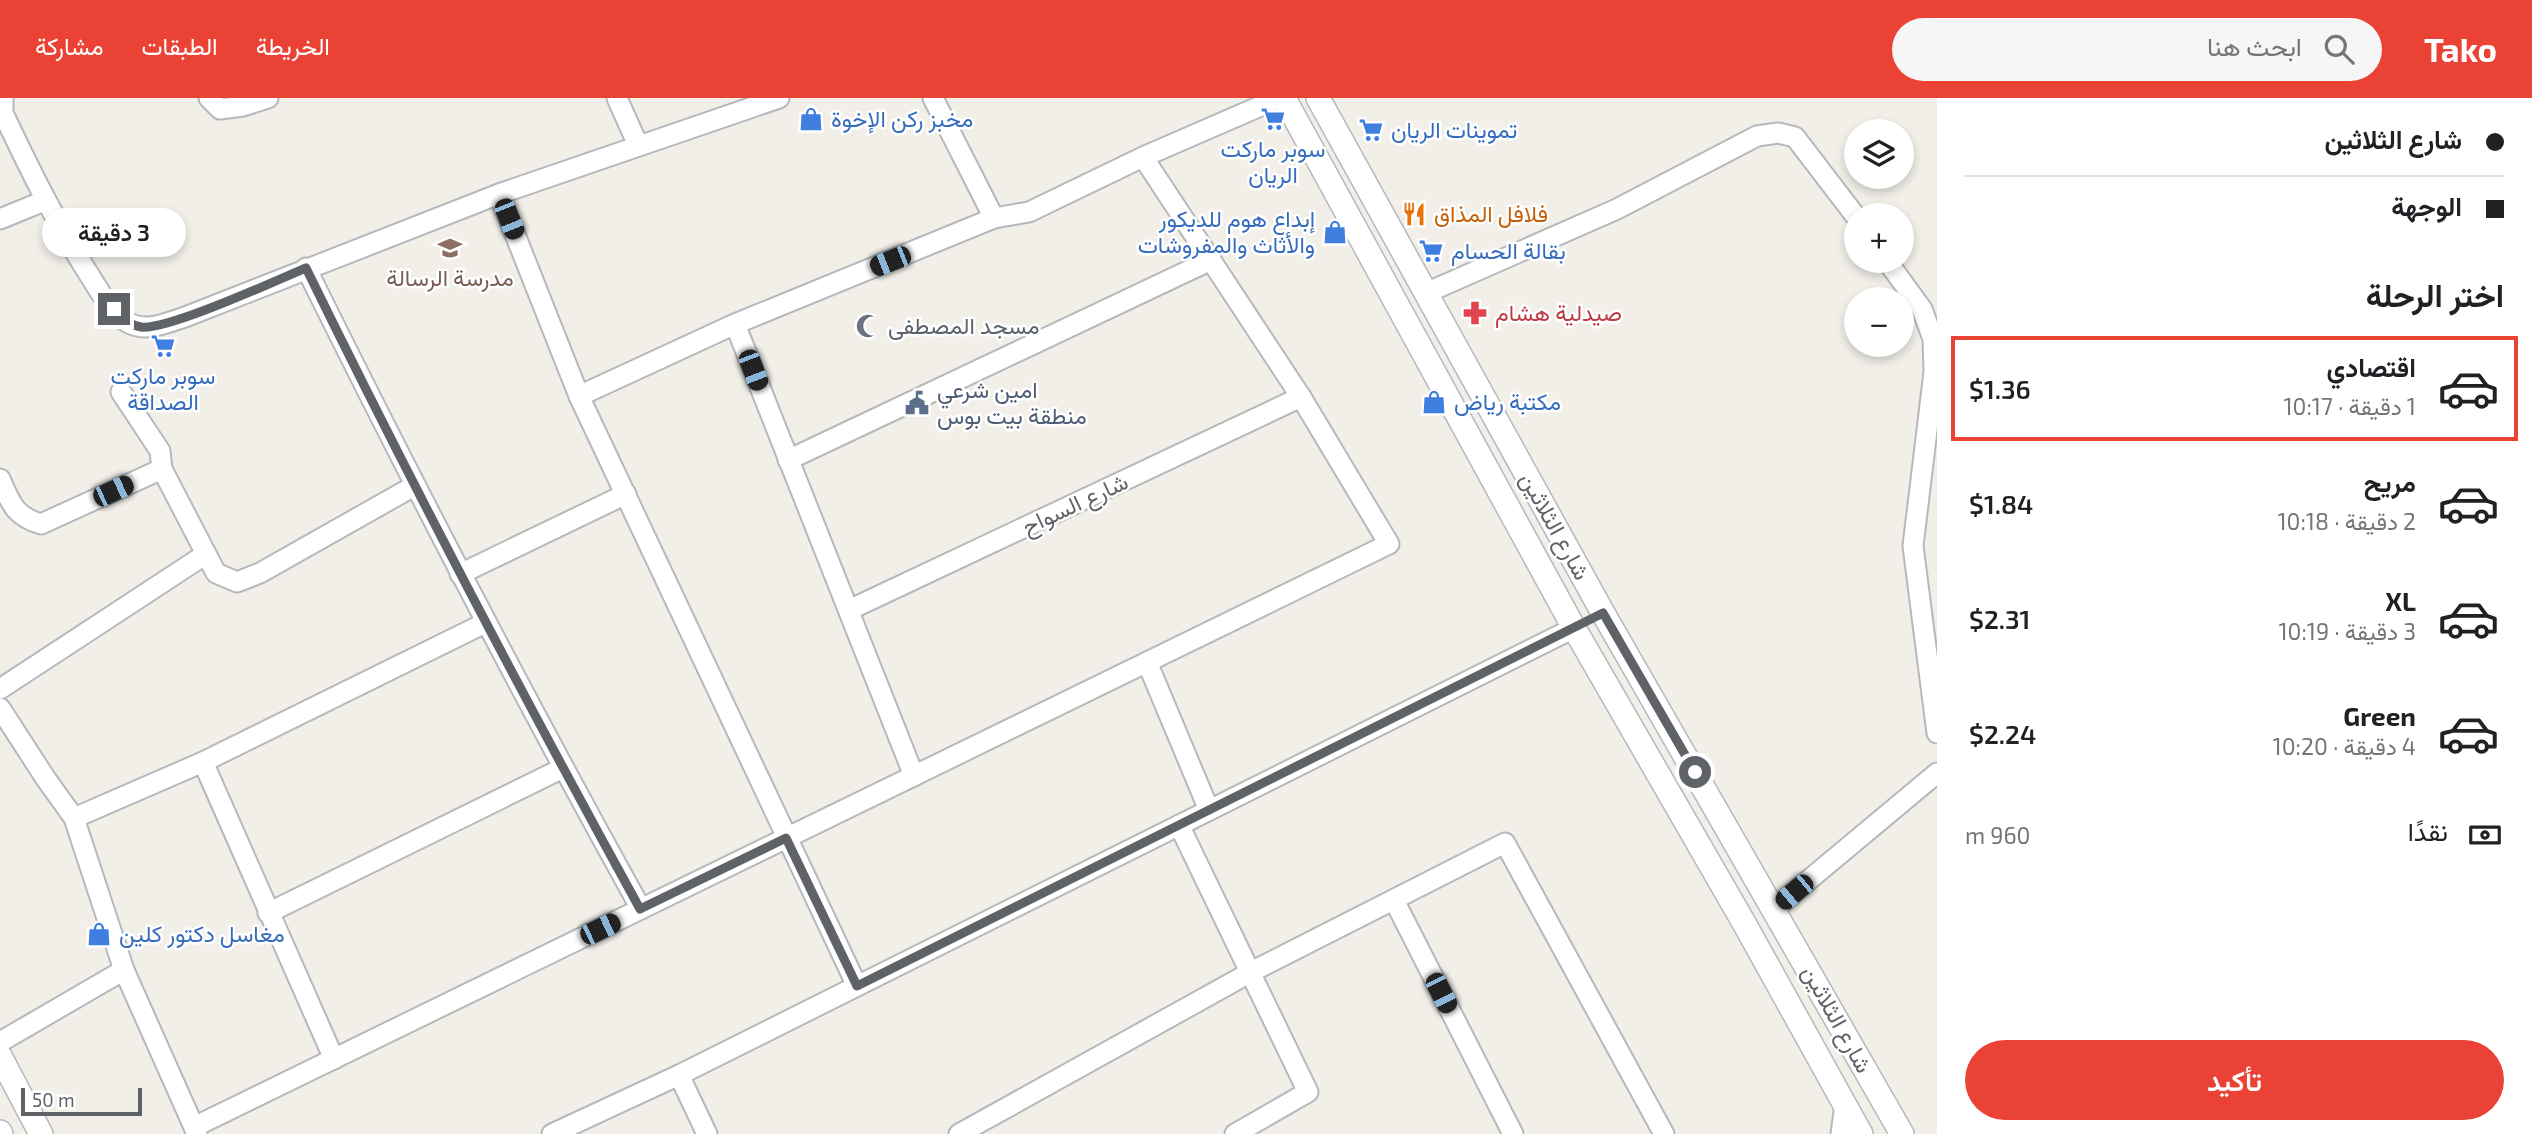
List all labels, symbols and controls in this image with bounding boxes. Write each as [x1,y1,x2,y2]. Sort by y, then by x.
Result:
search box [1892,18,2382,81]
text: Tako [2424,29,2497,69]
text: ابحث هنا [2207,30,2302,61]
icon: search [2320,30,2358,68]
text: مشاركة [35,31,103,60]
text: الطبقات [141,31,218,60]
text: الخريطة [256,31,330,60]
place label: مخبز ركن الإخوة [831,104,973,134]
shop icon: مخبز ركن الإخوة [797,105,825,133]
supermarket icon: سوبر ماركت الريان [1259,105,1287,133]
place label: تموينات الريان [1391,115,1517,145]
supermarket icon: تموينات الريان [1357,116,1385,144]
map controls [1844,119,1914,357]
button: layers [1844,119,1914,189]
text: شارع الثلاثين [2324,123,2462,154]
place label: سوبر ماركت الريان [1221,134,1325,190]
text: الوجهة [2391,190,2462,221]
car [492,196,527,242]
place label: فلافل المذاق [1434,199,1548,228]
restaurant icon: فلافل المذاق [1400,200,1428,228]
button: + [1844,203,1914,273]
place label: إبداع هوم للديكور والأثاث والمفروشات [1138,204,1315,260]
callout: 3 دقيقة [42,208,186,256]
text: 3 دقيقة [78,218,150,246]
shop icon: إبداع هوم للديكور والأثاث والمفروشات [1321,218,1349,246]
school or university icon: مدرسة الرسالة [436,234,464,262]
place label: بقالة الحسام [1451,236,1566,266]
supermarket icon: بقالة الحسام [1417,237,1445,265]
car [867,243,914,279]
place label: مدرسة الرسالة [386,263,514,293]
text: اختر الرحلة [2366,275,2504,313]
button: − [1844,287,1914,357]
route end [98,293,130,325]
place label: صيدلية هشام [1495,298,1622,328]
pharmacy icon: صيدلية هشام [1461,299,1489,327]
place label: مسجد المصطفى [888,311,1040,340]
mosque icon: مسجد المصطفى [854,312,882,340]
supermarket icon: سوبر ماركت الصداقة [149,332,177,360]
car [736,347,771,393]
text: اقتصادي [2327,351,2416,382]
icon: car [2437,357,2500,420]
place label: سوبر ماركت الصداقة [111,361,215,415]
text: $1.36 [1969,373,2031,404]
place label: امين شرعي منطقة بيت بوس [937,375,1087,431]
place label: مكتبة رياض [1454,387,1561,417]
shop icon: مكتبة رياض [1420,388,1448,416]
public building icon: امين شرعي منطقة بيت بوس [903,389,931,417]
text: 1 دقيقة · 10:17 [2283,392,2416,420]
street label: شارع السواح [1017,466,1133,543]
text: مريح [2364,466,2416,497]
street label: شارع الثلاثين [1512,467,1597,586]
icon: car [2437,472,2500,535]
car [90,473,137,509]
text: $1.84 [1969,488,2033,519]
text: 2 دقيقة · 10:18 [2277,507,2416,535]
text: XL [2385,585,2416,616]
icon: car [2437,587,2500,650]
text: $2.31 [1969,603,2030,634]
text: 3 دقيقة · 10:19 [2278,617,2416,645]
text: Green [2343,700,2416,731]
icon: car [2437,702,2500,765]
text: $2.24 [1969,718,2036,749]
text: 4 دقيقة · 10:20 [2273,732,2416,760]
route start [1679,756,1711,788]
text: نقدًا [2408,815,2448,846]
icon: cash [2466,816,2504,854]
text: 960 m [1965,821,2030,849]
car [1772,870,1817,914]
car [577,910,624,948]
place label: مغاسل دكتور كلين [119,919,285,949]
shop icon: مغاسل دكتور كلين [85,920,113,948]
street label: شارع الثلاثين [1794,960,1879,1079]
car [1423,970,1460,1016]
button: تأكيد [1965,1040,2504,1120]
scale bar [21,1085,142,1117]
text: 50 m [32,1088,75,1111]

